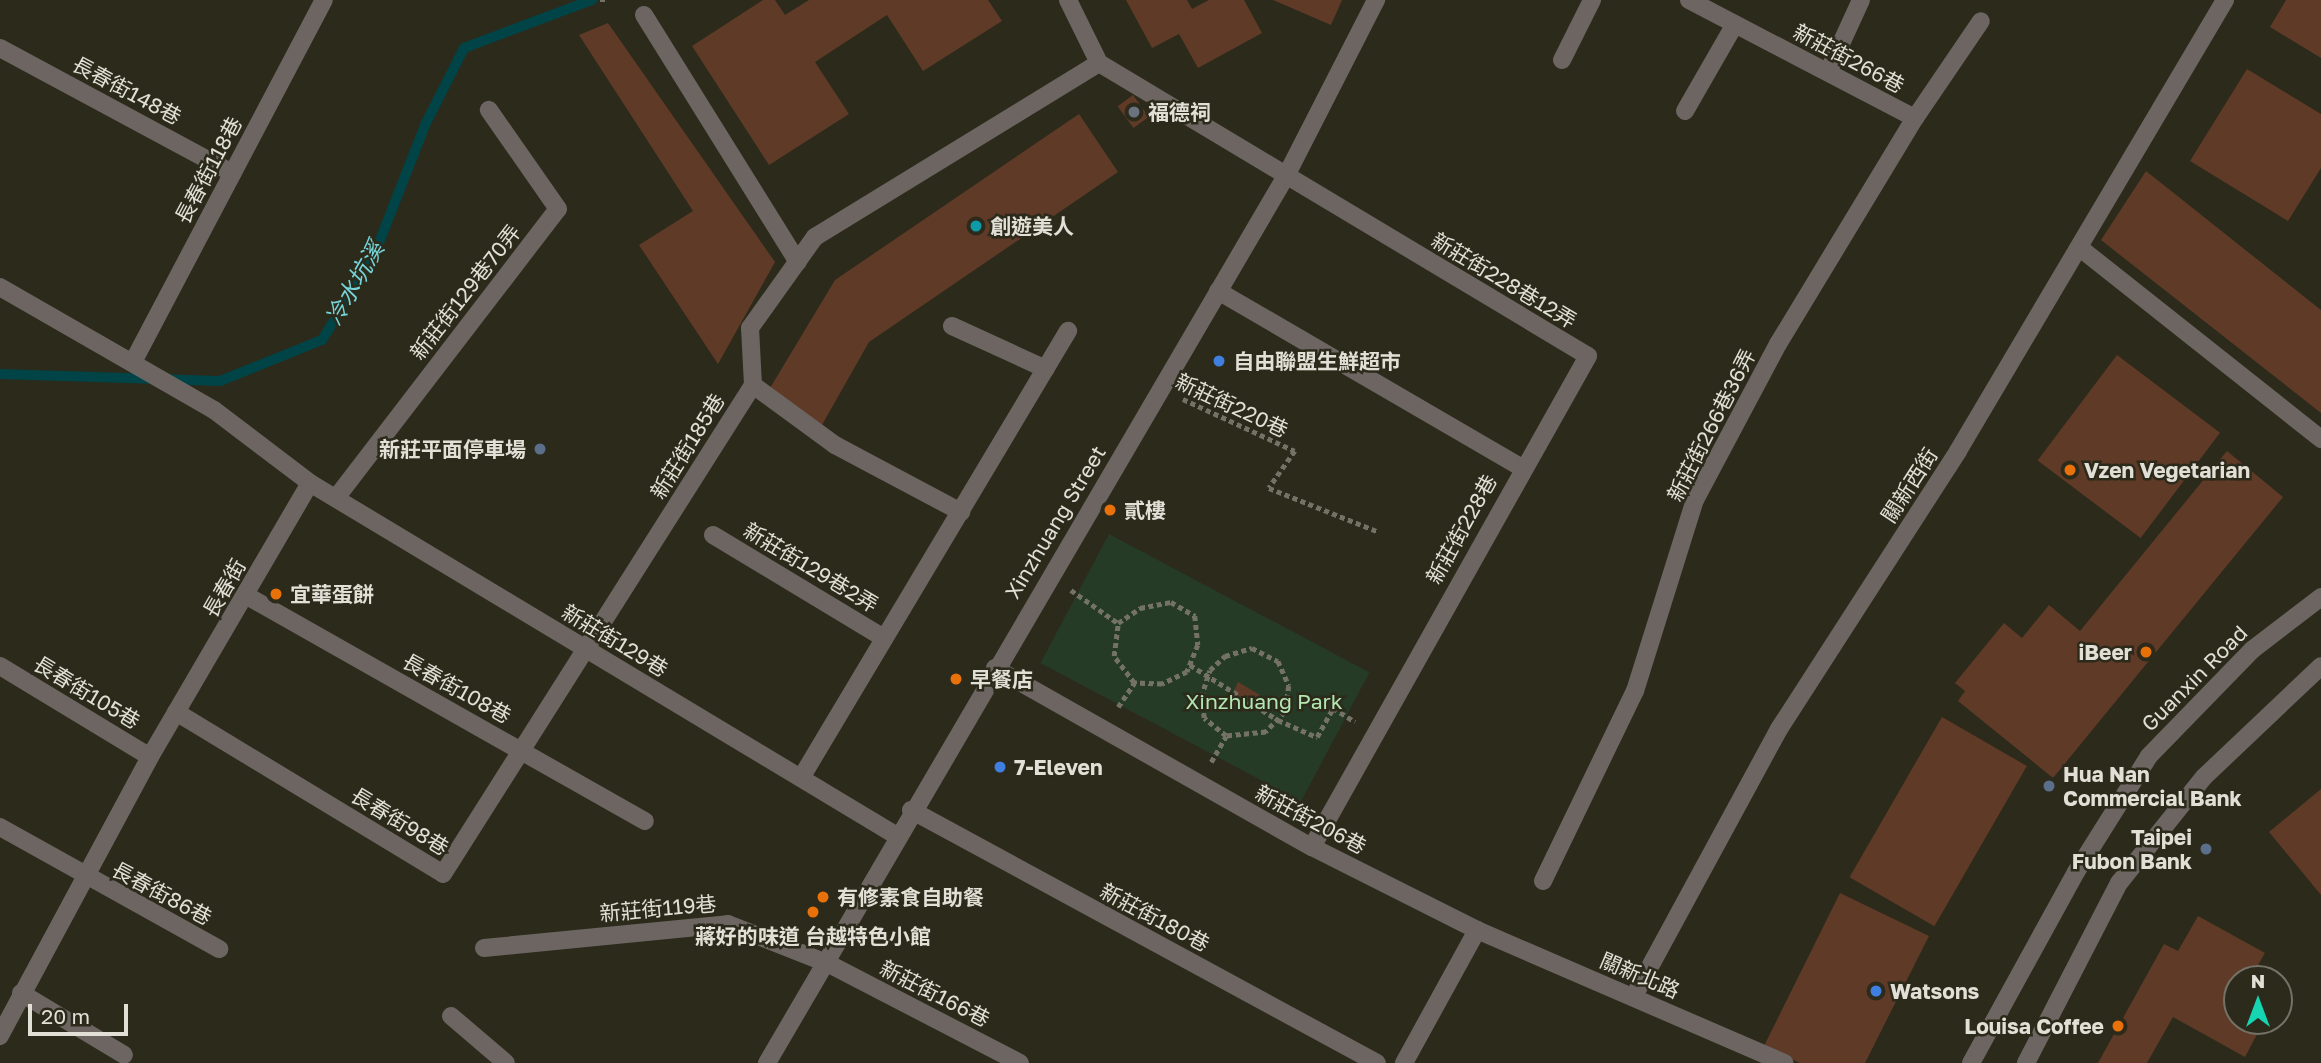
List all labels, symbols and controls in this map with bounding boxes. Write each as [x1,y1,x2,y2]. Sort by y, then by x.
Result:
street label: 新莊街266巷 [1789,18,1909,98]
street label: 長春街148巷 [68,51,186,129]
place label: 福德祠 [1148,99,1211,125]
marker: 福德祠 [1126,104,1142,120]
street label: 長春街118巷 [169,112,247,228]
place label: 創遊美人 [990,213,1074,239]
marker: 創遊美人 [968,218,984,234]
street label: 新莊街129巷70弄 [405,220,525,364]
street label: 新莊街228巷12弄 [1427,227,1581,333]
water label: 冷水坑溪 [319,236,389,330]
street label: 新莊街266巷36弄 [1662,345,1760,505]
place label: 自由聯盟生鮮超市 [1233,348,1401,374]
marker: 自由聯盟生鮮超市 [1211,353,1227,369]
street label: 新莊街220巷 [1172,368,1292,442]
street label: 新莊街185巷 [645,389,729,503]
place label: 新莊平面停車場 [379,436,526,462]
marker: 新莊平面停車場 [532,441,548,457]
street label: Xinzhuang Street [999,441,1111,603]
street label: 關新西街 [1876,443,1942,527]
place label: Vzen Vegetarian [2084,457,2250,483]
marker: Vzen Vegetarian [2062,462,2078,478]
street label: 新莊街228巷 [1421,470,1501,588]
place label: 貳樓 [1124,497,1166,523]
marker: 貳樓 [1102,502,1118,518]
street label: 新莊街129巷2弄 [739,517,883,617]
street label: 長春街 [197,554,251,622]
place label: 宜華蛋餅 [290,581,374,607]
marker: 宜華蛋餅 [268,586,284,602]
street label: 新莊街129巷 [557,599,673,681]
street label: Guanxin Road [2136,620,2252,736]
place label: iBeer [2078,639,2132,665]
marker: iBeer [2138,644,2154,660]
street label: 長春街108巷 [398,648,516,728]
street label: 長春街105巷 [29,650,145,734]
place label: 早餐店 [970,666,1033,692]
marker: 早餐店 [948,671,964,687]
park label: Xinzhuang Park [1185,688,1343,714]
place label: 7-Eleven [1014,754,1103,780]
marker: 7-Eleven [992,759,1008,775]
place label: Hua Nan Commercial Bank [2063,761,2242,811]
marker: Hua Nan Commercial Bank [2041,778,2057,794]
street label: 新莊街206巷 [1251,779,1371,859]
street label: 長春街98巷 [347,782,453,860]
place label: Taipei Fubon Bank [2072,824,2192,874]
marker: Taipei Fubon Bank [2198,841,2214,857]
street label: 長春街86巷 [108,856,216,930]
street label: 新莊街180巷 [1096,878,1214,956]
place label: 有修素食自助餐 [837,884,984,910]
marker: 有修素食自助餐 [815,889,831,905]
street label: 新莊街119巷 [599,890,717,926]
marker: 蔣好的味道 台越特色小館 [805,904,821,920]
place label: 蔣好的味道 台越特色小館 [695,923,931,949]
street label: 關新北路 [1596,947,1684,1003]
street label: 新莊街166巷 [876,955,994,1031]
north arrow [2223,965,2293,1035]
text: N [2251,969,2265,992]
place label: Watsons [1890,978,1979,1004]
marker: Watsons [1868,983,1884,999]
scale bar [32,990,131,1034]
text: 20 m [41,1003,90,1029]
place label: Louisa Coffee [1964,1013,2104,1039]
marker: Louisa Coffee [2110,1018,2126,1034]

